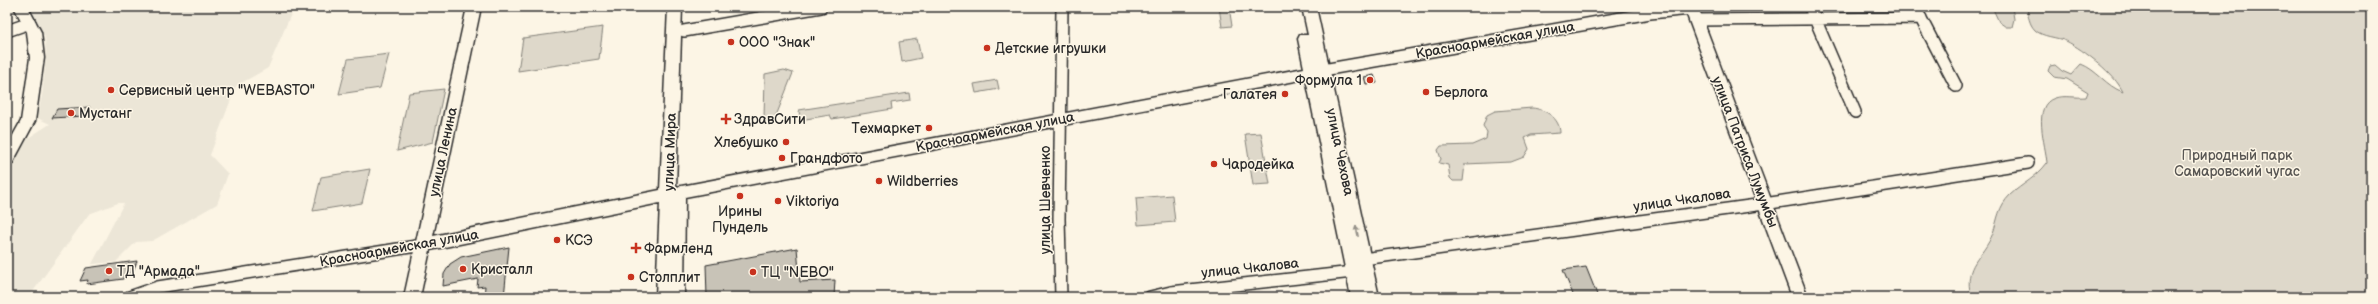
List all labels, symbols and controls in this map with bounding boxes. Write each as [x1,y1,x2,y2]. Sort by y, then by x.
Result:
street label: Красноармейская улица [1414,18,1577,62]
place label: ООО "Знак" [739,34,815,51]
marker: ООО "Знак" [726,37,736,47]
place label: Детские игрушки [995,40,1106,57]
marker: Детские игрушки [982,43,992,53]
place label: Формула 1 [1295,72,1362,89]
street label: улица Патриса Лумумбы [1708,74,1782,230]
marker: Формула 1 [1365,75,1375,85]
place label: Сервисный центр "WEBASTO" [119,82,315,99]
place label: Берлога [1434,84,1489,101]
marker: Сервисный центр "WEBASTO" [106,85,116,95]
place label: Галатея [1223,86,1277,103]
marker: Берлога [1421,87,1431,97]
marker: Галатея [1280,89,1290,99]
place label: Мустанг [79,105,132,122]
street label: улица Ленина [425,105,461,198]
street label: улица Чехова [1322,107,1358,198]
marker: Мустанг [66,108,76,118]
street label: Красноармейская улица [914,108,1076,156]
place label: ЗдравСити [734,111,806,128]
street label: улица Мира [660,112,680,191]
marker: ЗдравСити [721,114,731,124]
place label: Техмаркет [852,120,921,137]
marker: Техмаркет [924,123,934,133]
place label: Хлебушко [714,134,778,151]
marker: Хлебушко [781,137,791,147]
street label: улица Шевченко [1037,146,1054,254]
park label: Природный парк Самаровский чугас [2174,147,2300,180]
place label: Грандфото [790,150,863,167]
marker: Грандфото [777,153,787,163]
place label: Чародейка [1222,156,1295,173]
marker: Чародейка [1209,159,1219,169]
place label: Wildberries [887,173,958,190]
marker: Wildberries [874,176,884,186]
street label: улица Чкалова [1632,185,1733,215]
marker: Ирины Пундель [735,191,745,201]
place label: Viktoriya [786,193,839,210]
marker: Viktoriya [773,196,783,206]
place label: Ирины Пундель [712,203,768,236]
one-way arrow [1354,225,1360,238]
street label: Красноармейская улица [318,226,481,270]
place label: КСЭ [565,232,593,249]
marker: КСЭ [552,235,562,245]
place label: Фармленд [644,240,713,257]
marker: Фармленд [631,243,641,253]
street label: улица Чкалова [1200,254,1300,282]
place label: Кристалл [471,261,533,278]
place label: ТД "Армада" [117,263,200,280]
marker: Кристалл [458,264,468,274]
place label: ТЦ "NEBO" [761,264,834,281]
marker: ТД "Армада" [104,266,114,276]
marker: ТЦ "NEBO" [748,267,758,277]
place label: Столплит [639,269,701,286]
marker: Столплит [626,272,636,282]

